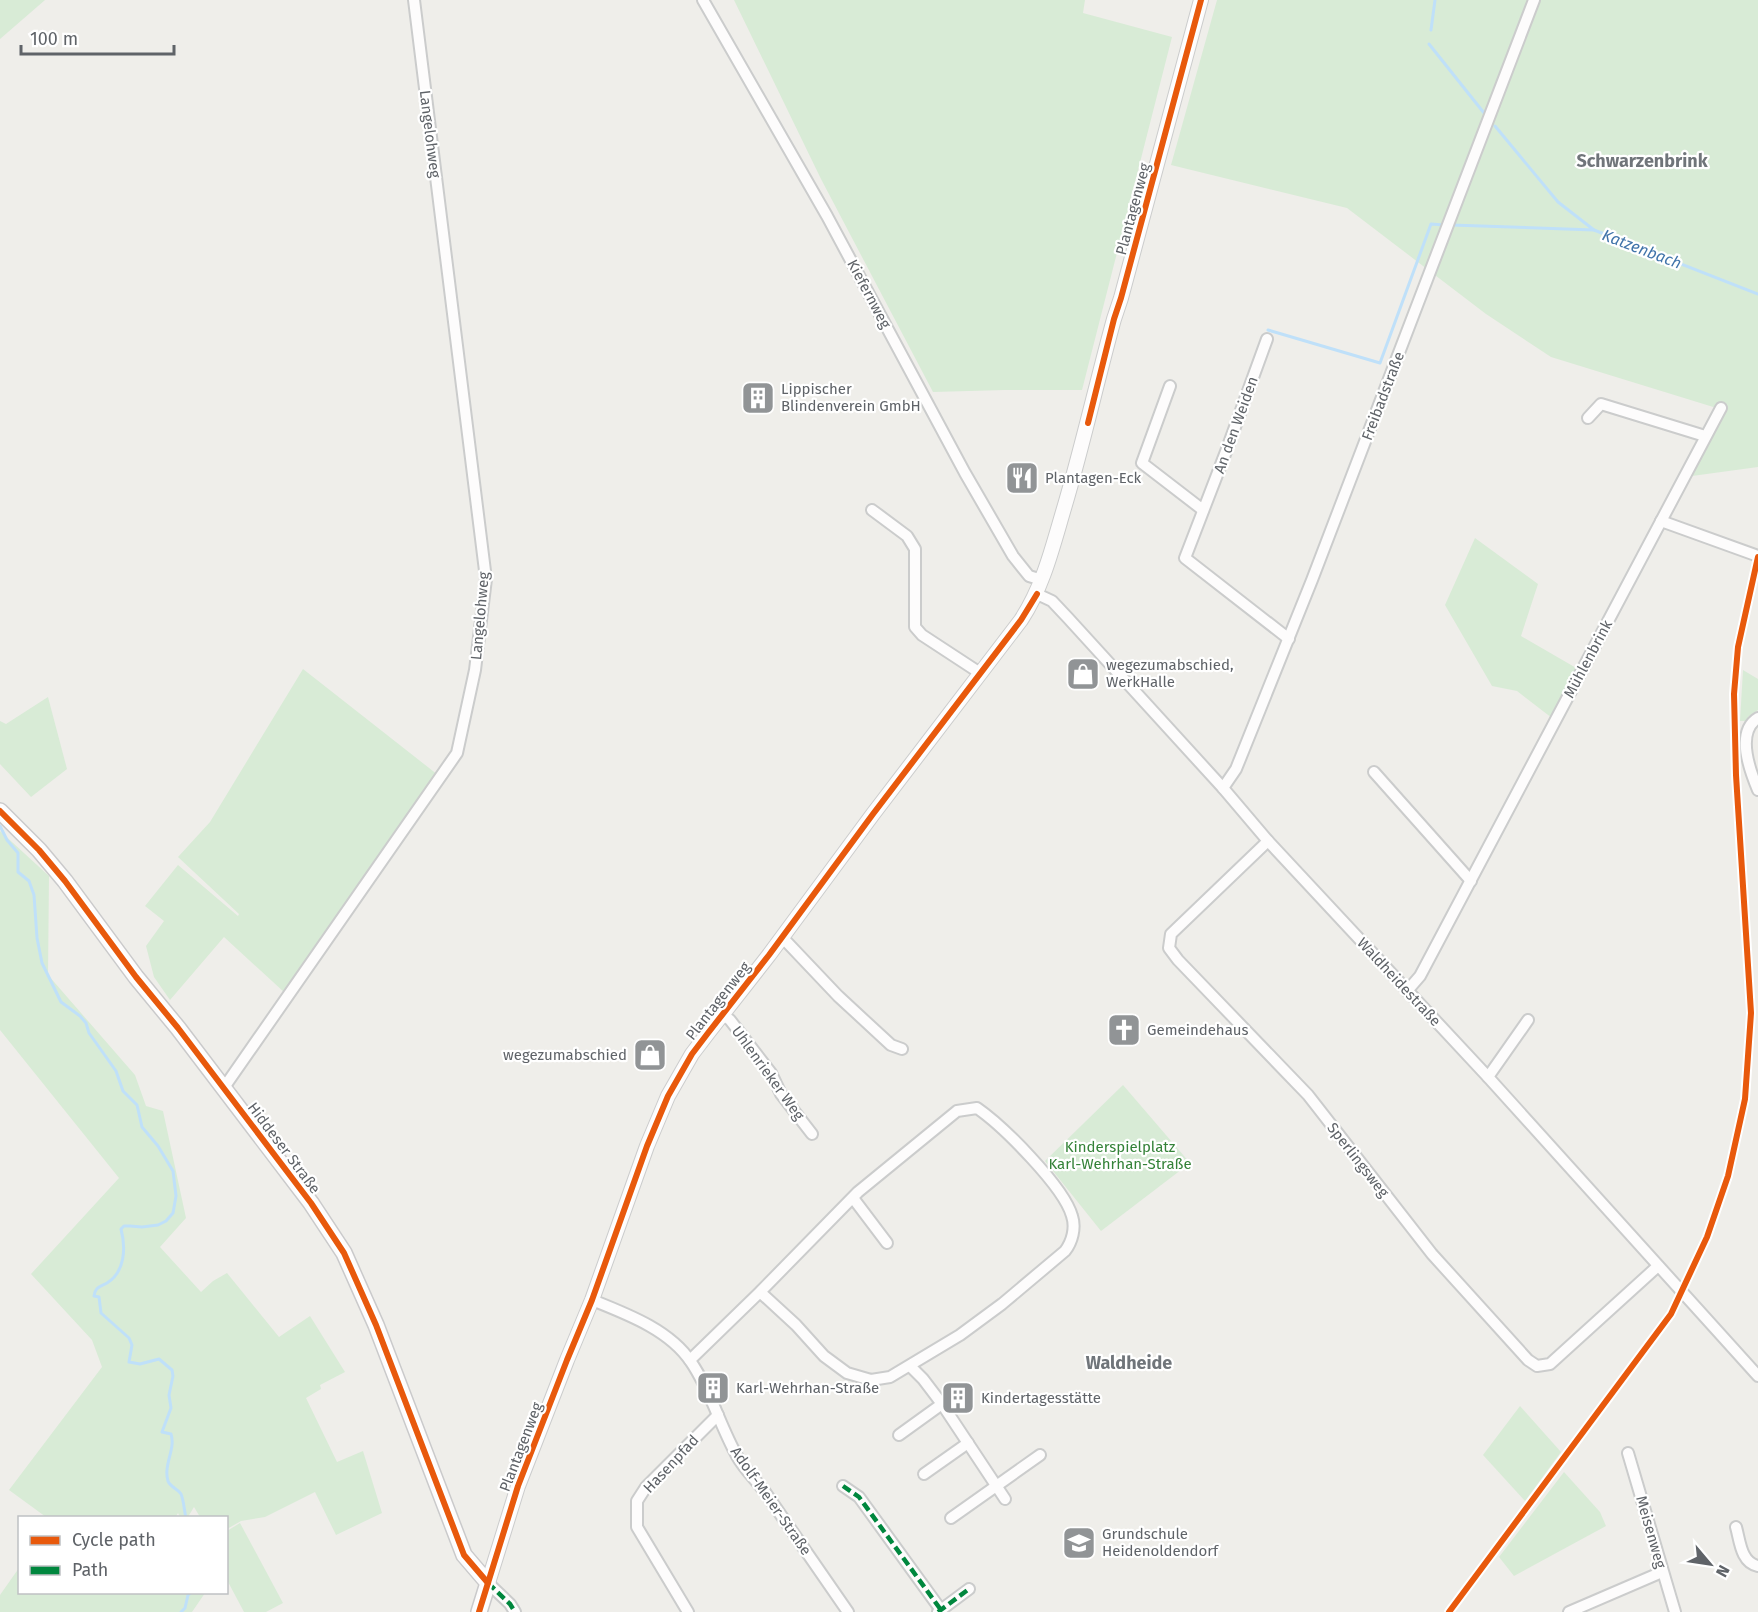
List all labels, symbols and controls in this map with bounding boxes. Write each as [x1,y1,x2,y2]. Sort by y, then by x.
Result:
scale bar [21,18,174,56]
text: 100 m [30,28,78,50]
street label: Langelohweg [416,89,444,179]
district label: Schwarzenbrink [1576,150,1709,172]
street label: Plantagenweg [1112,161,1154,257]
water label: Katzenbach [1600,225,1684,273]
street label: Kiefernweg [843,256,895,332]
street label: Freibadstraße [1358,349,1408,443]
street label: An den Weiden [1210,374,1262,476]
building icon: Lippischer Blindenverein GmbH [740,380,776,416]
place label: Lippischer Blindenverein GmbH [781,380,921,415]
restaurant icon: Plantagen-Eck [1004,460,1040,496]
place label: Plantagen-Eck [1045,469,1142,487]
street label: Langelohweg [467,571,493,661]
street label: Mühlenbrink [1560,617,1616,701]
shop icon: wegezumabschied, WerkHalle [1065,656,1101,692]
place label: wegezumabschied, WerkHalle [1106,656,1234,691]
street label: Waldheidestraße [1353,934,1445,1030]
street label: Plantagenweg [682,958,754,1044]
church icon: Gemeindehaus [1106,1012,1142,1048]
place label: Gemeindehaus [1147,1021,1249,1039]
street label: Uhlenrieker Weg [728,1022,808,1124]
shop icon: wegezumabschied [632,1037,668,1073]
place label: wegezumabschied [503,1046,627,1064]
street label: Hiddeser Straße [244,1099,324,1197]
street label: Sperlingsweg [1323,1119,1393,1201]
park label: Kinderspielplatz Karl-Wehrhan-Straße [1048,1138,1192,1173]
district label: Waldheide [1086,1352,1172,1374]
building icon: Karl-Wehrhan-Straße [695,1370,731,1406]
place label: Karl-Wehrhan-Straße [736,1379,879,1397]
building icon: Kindertagesstätte [940,1380,976,1416]
place label: Kindertagesstätte [981,1389,1101,1407]
street label: Plantagenweg [496,1400,546,1494]
street label: Hasenpfad [640,1431,702,1497]
street label: Adolf-Meier-Straße [727,1443,815,1559]
street label: Meisenweg [1632,1494,1670,1571]
legend [18,1516,228,1594]
school or university icon: Grundschule Heidenoldendorf [1061,1525,1097,1561]
place label: Grundschule Heidenoldendorf [1102,1525,1219,1560]
text: Cycle path [72,1529,156,1551]
north arrow [1680,1534,1740,1594]
text: Path [72,1559,108,1581]
text: N [1712,1562,1734,1580]

